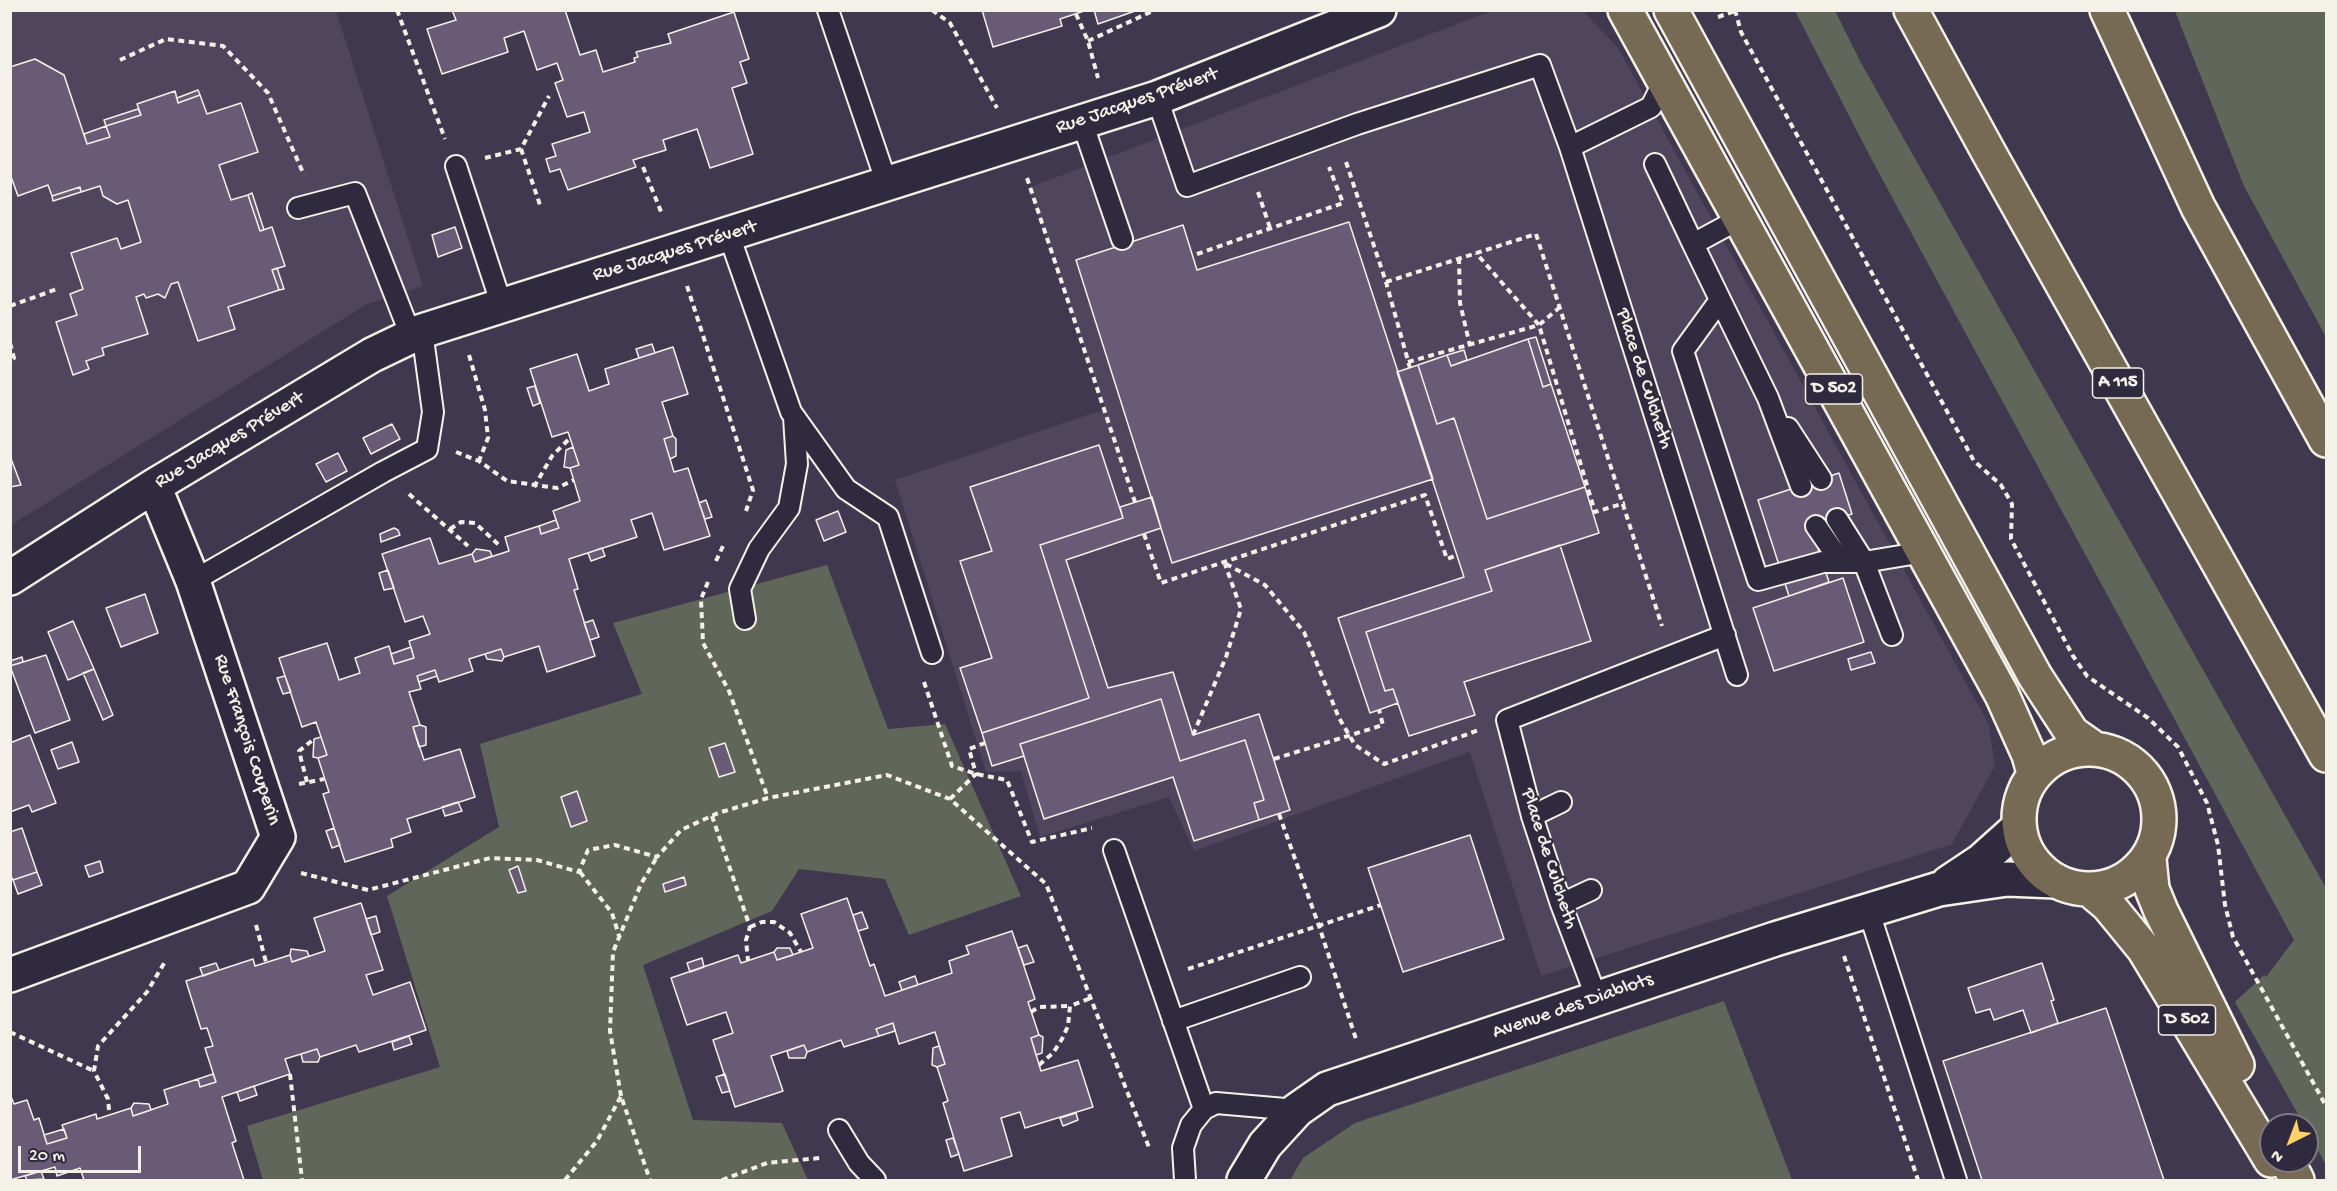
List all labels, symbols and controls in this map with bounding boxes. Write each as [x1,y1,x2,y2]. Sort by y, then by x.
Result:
street label: Rue Jacques Prévert [1053,63,1221,141]
street label: Rue Jacques Prévert [590,216,760,288]
street label: Place de Culcheth [1609,306,1677,452]
road number: A 115 [2092,368,2144,398]
road number: D 502 [1806,374,1862,404]
street label: Rue Jacques Prévert [151,387,309,495]
street label: Rue François Couperin [207,652,285,828]
street label: Place de Culcheth [1514,786,1582,932]
street label: Avenue des Diablots [1489,968,1657,1046]
road number: D 502 [2158,1005,2216,1035]
north arrow [2259,1113,2319,1173]
scale bar [21,1134,144,1172]
text: N [2268,1145,2288,1166]
text: 20 m [29,1146,65,1167]

